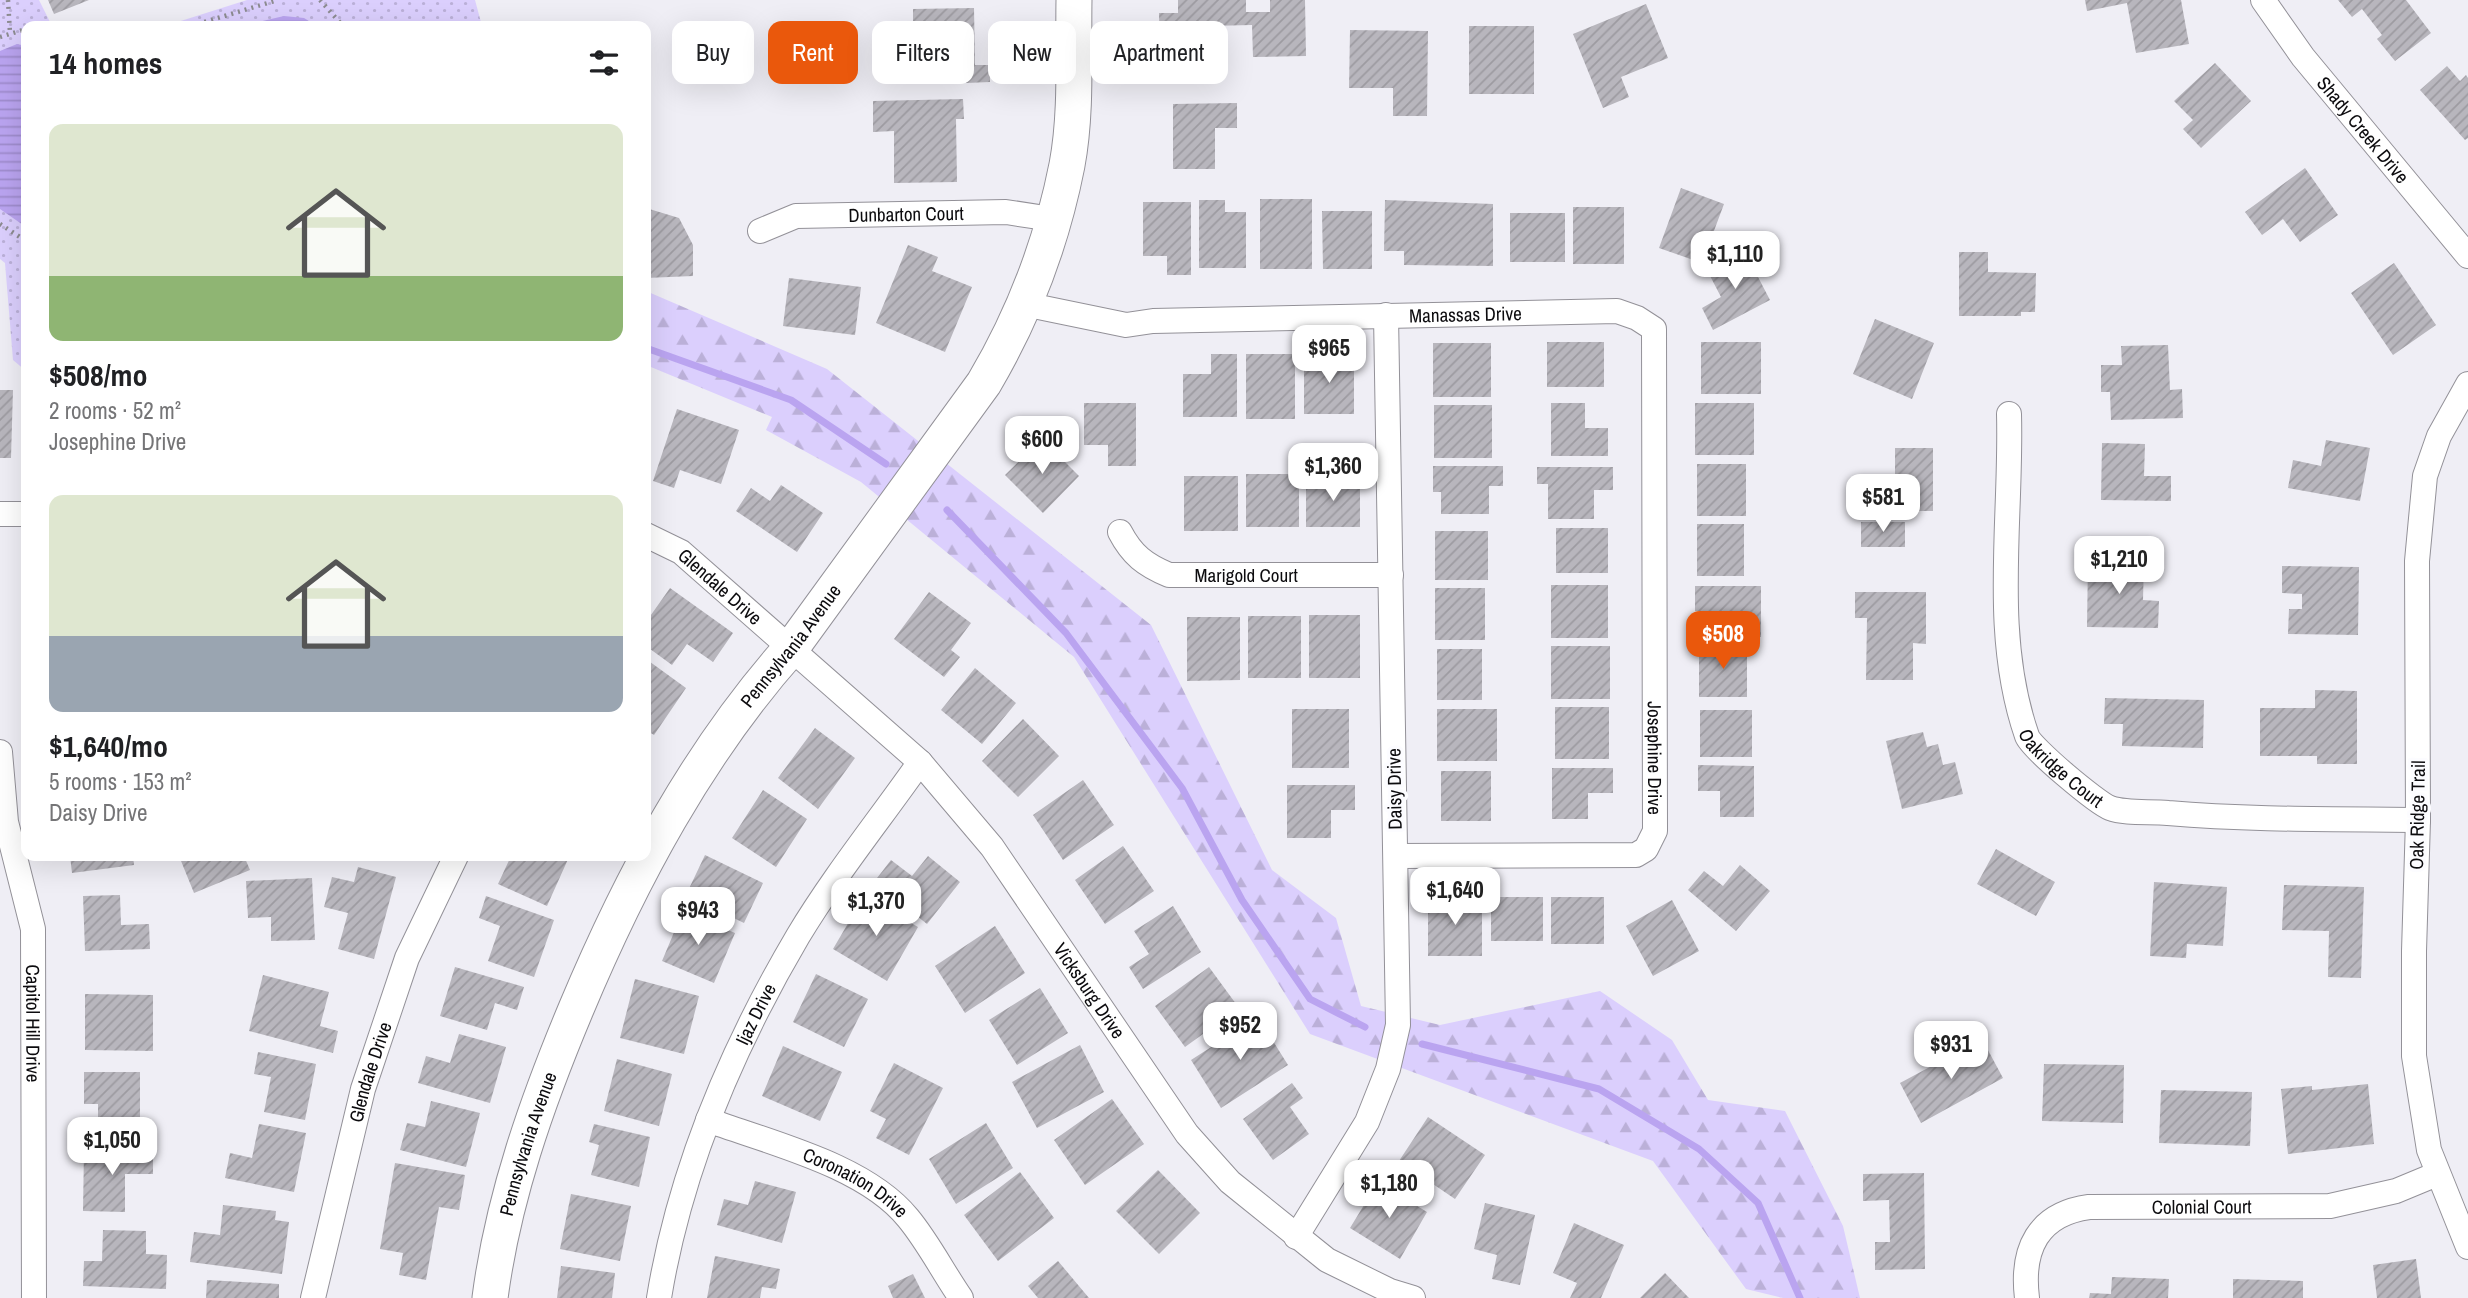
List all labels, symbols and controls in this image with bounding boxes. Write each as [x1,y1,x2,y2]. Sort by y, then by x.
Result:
chip: Buy [672,21,754,84]
chip: Rent [768,21,858,84]
chip: Filters [872,21,974,84]
chip: New [988,21,1076,84]
chip: Apartment [1090,21,1228,84]
text: 14 homes [49,43,163,83]
icon: filters [585,44,623,82]
street label: Shady Creek Drive [2311,71,2415,189]
icon: home [273,170,399,296]
street label: Dunbarton Court [848,200,965,228]
pin: $1,110 [1678,232,1792,291]
text: $1,110 [1707,238,1763,269]
street label: Manassas Drive [1409,300,1522,328]
pin: $965 [1288,326,1370,385]
text: $965 [1308,332,1350,363]
text: $508/mo [49,355,147,395]
text: 2 rooms · 52 m² [49,395,181,426]
pin: $600 [1001,416,1083,476]
text: $600 [1021,423,1063,454]
text: Josephine Drive [49,426,186,457]
pin: $1,360 [1276,444,1390,503]
text: $1,360 [1304,450,1362,481]
pin: $581 [1842,475,1924,534]
text: $581 [1862,481,1904,512]
pin: $1,210 [2062,536,2176,596]
icon: home [273,541,399,667]
street label: Glendale Drive [672,542,768,630]
text: $1,210 [2090,543,2148,574]
street label: Marigold Court [1195,562,1298,588]
street label: Pennsylvania Avenue [734,579,847,713]
pin: $508 [1682,612,1764,671]
text: $508 [1702,618,1744,649]
street label: Josephine Drive [1642,701,1668,815]
text: $1,640/mo [49,726,168,766]
street label: Oakridge Court [2013,726,2109,814]
street label: Daisy Drive [1380,748,1408,830]
street label: Oak Ridge Trail [2403,760,2431,870]
text: 5 rooms · 153 m² [49,766,192,797]
text: Daisy Drive [49,797,148,828]
pin: $1,640 [1398,867,1512,927]
text: $1,640 [1426,874,1484,905]
pin: $1,370 [819,878,933,938]
text: $1,370 [847,885,905,916]
pin: $943 [657,888,739,947]
text: $943 [677,894,719,925]
street label: Vicksburg Drive [1048,937,1131,1044]
street label: Capitol Hill Drive [20,964,46,1082]
street label: Ijaz Drive [729,979,782,1049]
pin: $952 [1199,1002,1281,1062]
text: $952 [1219,1009,1261,1040]
street label: Glendale Drive [342,1018,398,1125]
pin: $931 [1910,1021,1992,1081]
text: $931 [1930,1028,1972,1059]
street label: Pennsylvania Avenue [493,1068,563,1218]
pin: $1,050 [55,1118,169,1177]
text: $1,050 [83,1124,141,1155]
street label: Coronation Drive [799,1141,914,1223]
pin: $1,180 [1332,1160,1446,1220]
text: $1,180 [1360,1167,1418,1198]
street label: Colonial Court [2152,1193,2252,1220]

